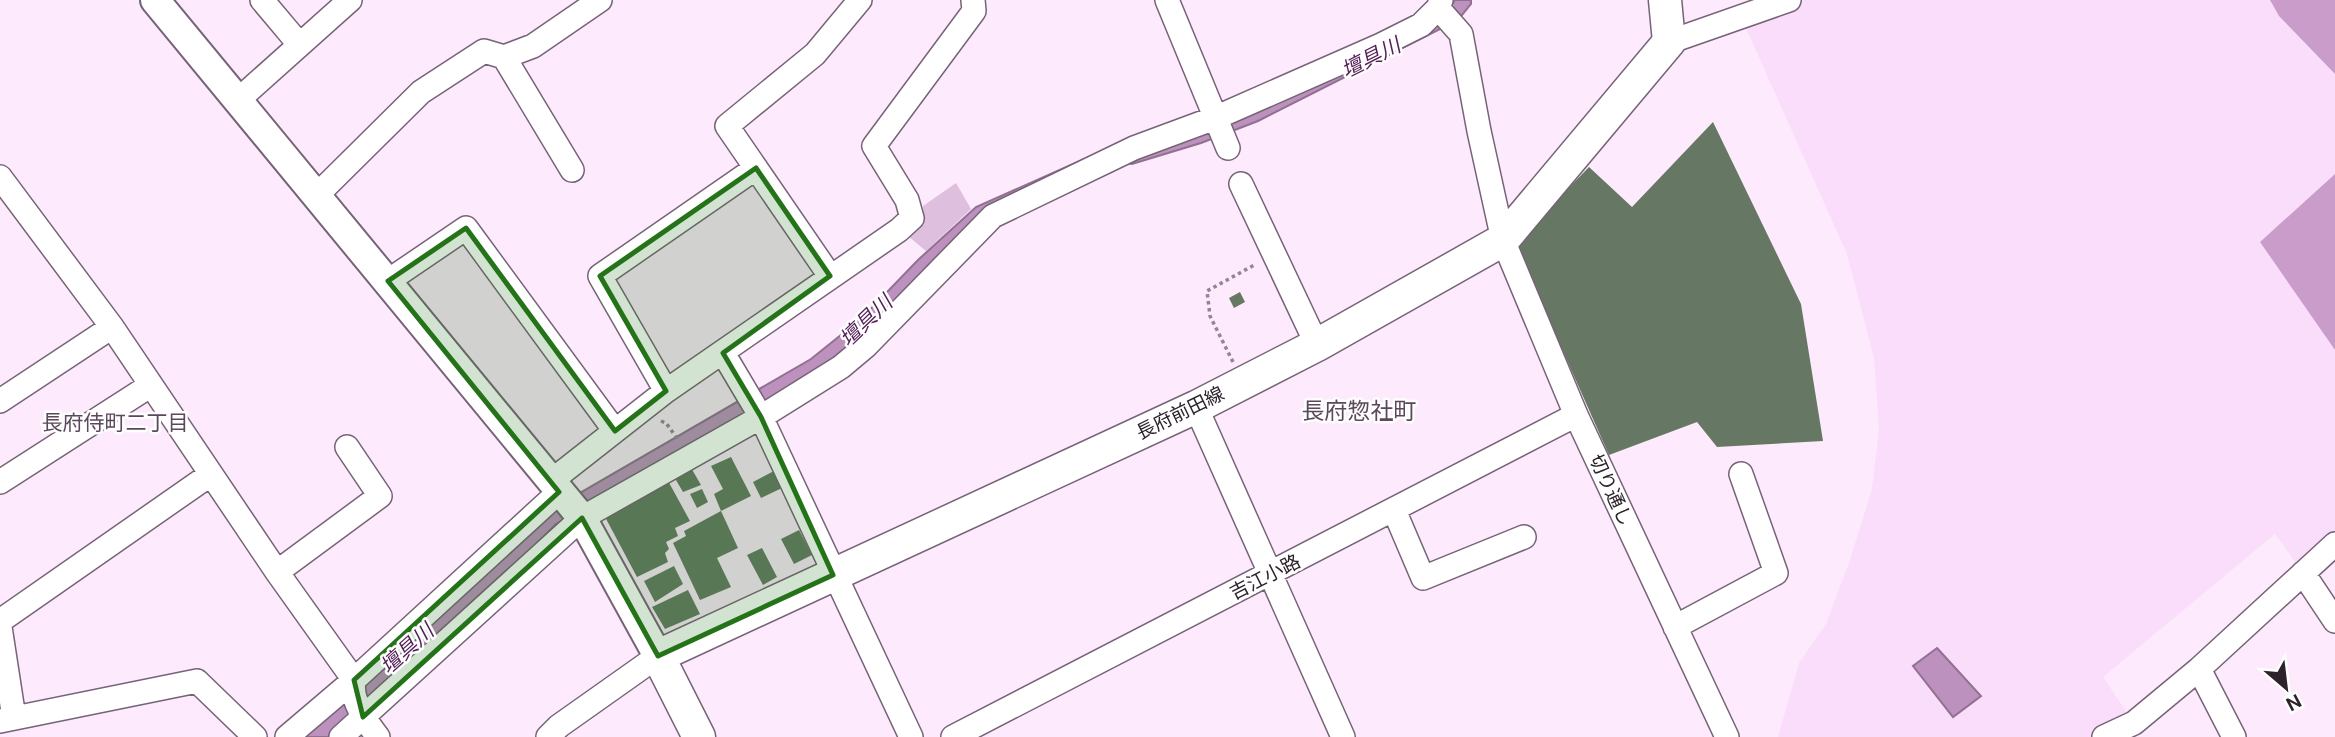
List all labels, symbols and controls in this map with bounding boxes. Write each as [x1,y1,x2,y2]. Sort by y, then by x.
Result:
water label: 壇具川 [1337,30,1407,85]
water label: 壇具川 [834,288,900,353]
street label: 長府前田線 [1132,381,1228,445]
district label: 長府惣社町 [1302,396,1417,426]
district label: 長府侍町二丁目 [42,409,189,437]
street label: 切り通し [1584,450,1638,530]
street label: 吉江小路 [1225,549,1305,605]
water label: 壇具川 [374,616,441,680]
north arrow [2251,653,2321,723]
text: N [2282,688,2306,717]

